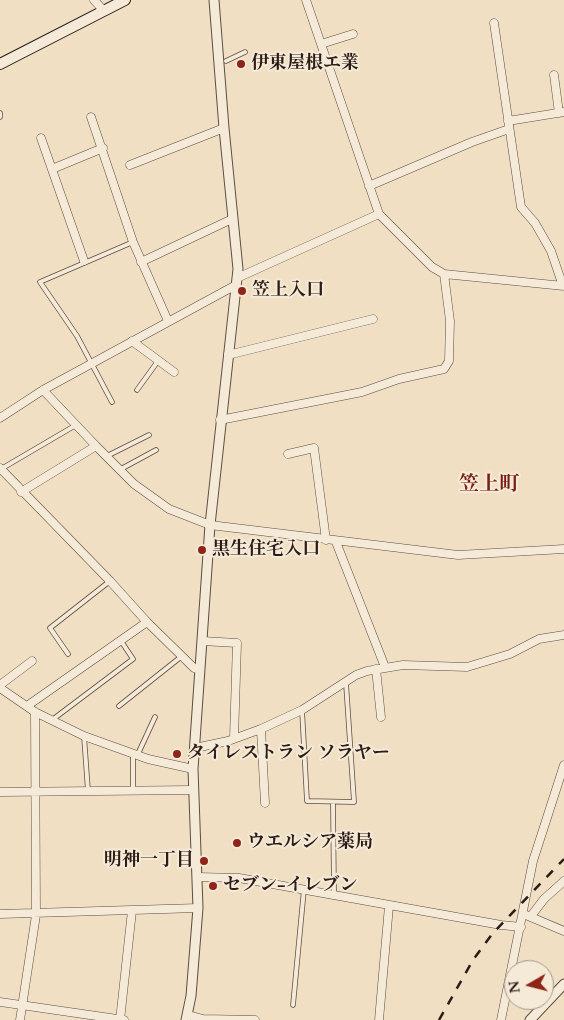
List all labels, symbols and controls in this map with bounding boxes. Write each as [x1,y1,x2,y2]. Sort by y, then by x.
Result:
place label: 伊東屋根エ業 [251,53,359,75]
marker: 伊東屋根エ業 [235,58,247,70]
place label: 笠上入口 [252,280,324,302]
marker: 笠上入口 [236,285,248,297]
district label: 笠上町 [459,473,519,497]
place label: 黒生住宅入口 [212,539,320,561]
marker: 黒生住宅入口 [196,544,208,556]
place label: タイレストラン ソラヤー [187,743,390,765]
marker: タイレストラン ソラヤー [171,748,183,760]
place label: ウエルシア薬局 [247,832,373,854]
marker: ウエルシア薬局 [231,837,243,849]
place label: 明神一丁目 [104,850,194,872]
marker: 明神一丁目 [198,855,210,867]
place label: セブン-イレブン [223,875,358,897]
marker: セブン-イレブン [207,880,219,892]
north arrow [504,960,554,1010]
text: N [504,980,525,994]

